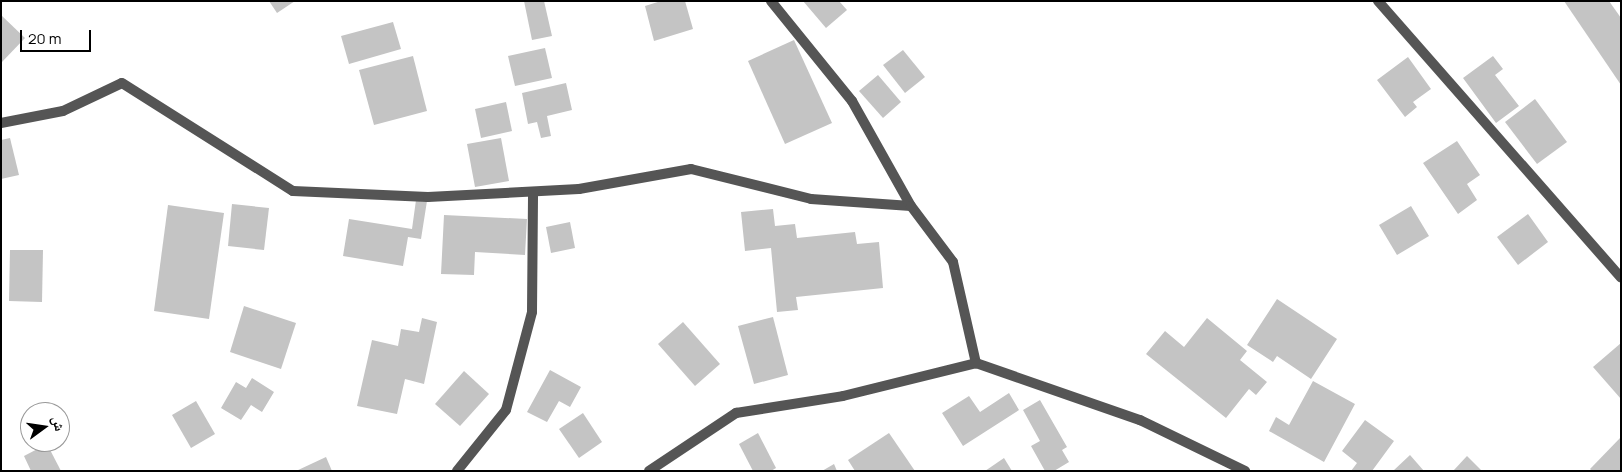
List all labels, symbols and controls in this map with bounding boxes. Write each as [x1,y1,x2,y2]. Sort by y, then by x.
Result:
scale bar [22,20,94,52]
text: 20 m [28,28,61,49]
north arrow [20,402,70,452]
text: ش [48,414,70,433]

